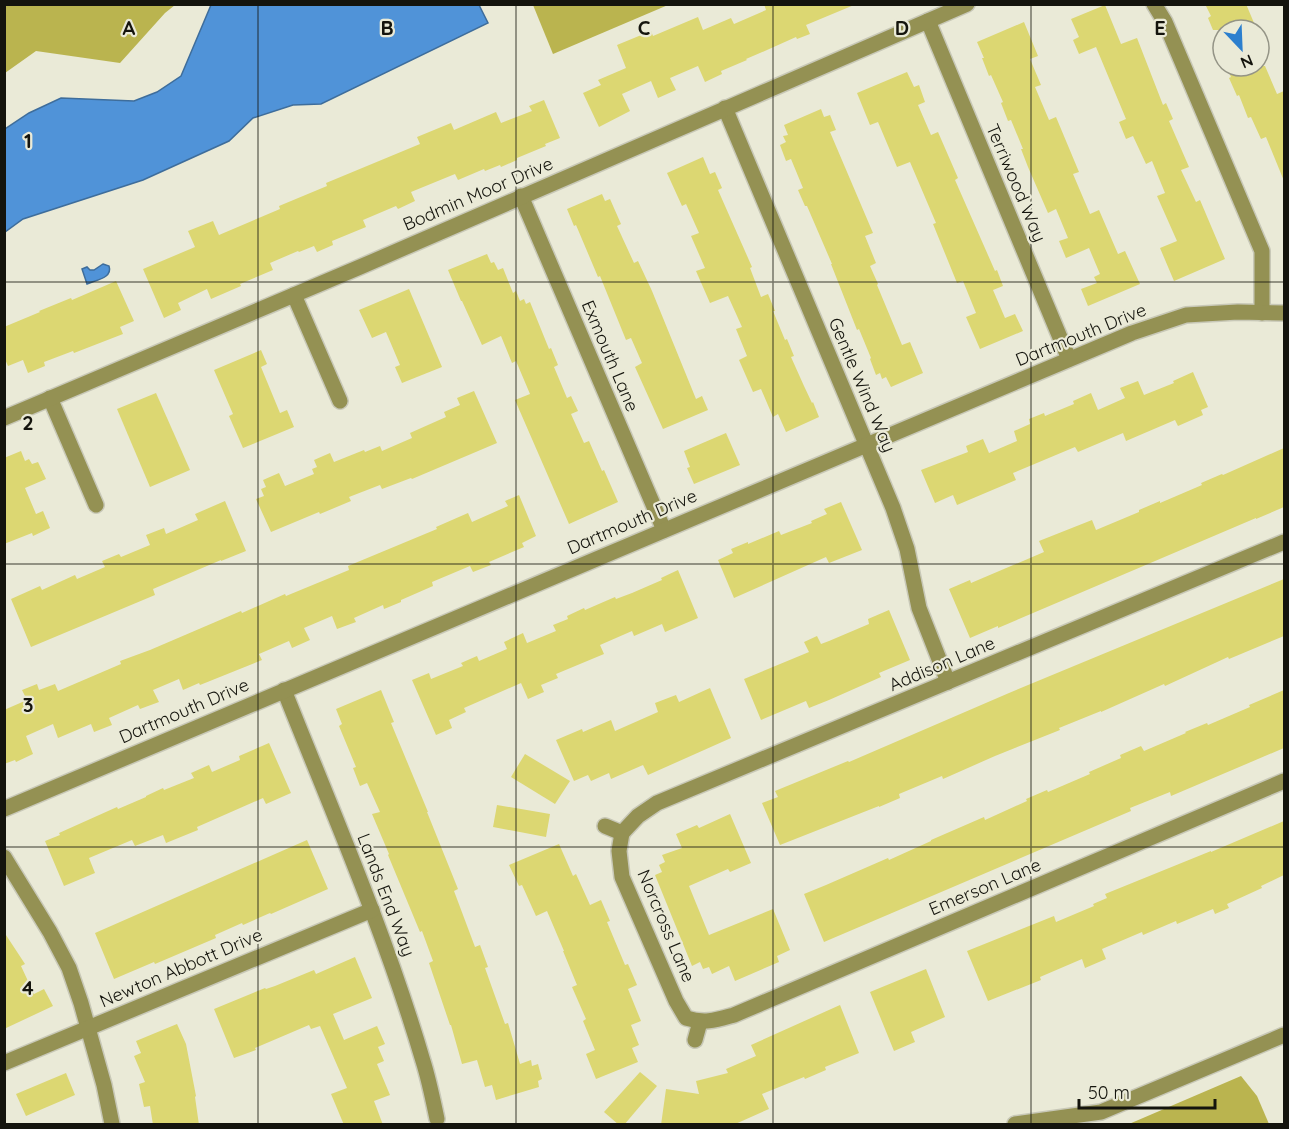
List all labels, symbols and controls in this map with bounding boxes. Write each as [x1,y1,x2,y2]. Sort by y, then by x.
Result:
text: A [123,15,136,40]
text: B [380,15,394,40]
text: C [638,15,651,40]
text: D [895,15,909,40]
text: E [1154,15,1166,40]
north arrow [1211,18,1271,78]
text: N [1238,50,1256,73]
street label: Terriwood Way [981,120,1052,245]
text: 1 [24,128,32,153]
street label: Bodmin Moor Drive [399,152,556,236]
street label: Exmouth Lane [577,297,644,415]
street label: Dartmouth Drive [1012,298,1150,371]
street label: Gentle Wind Way [824,314,901,456]
text: 2 [22,410,34,435]
street label: Dartmouth Drive [563,484,700,559]
street label: Addison Lane [885,631,998,696]
street label: Dartmouth Drive [115,673,252,748]
text: 3 [23,692,33,717]
street label: Lands End Way [352,830,420,960]
street label: Emerson Lane [925,853,1044,920]
street label: Norcross Lane [632,866,701,986]
street label: Newton Abbott Drive [96,923,266,1012]
text: 4 [22,975,34,1000]
scale bar [1079,1072,1216,1110]
text: 50 m [1088,1081,1130,1104]

